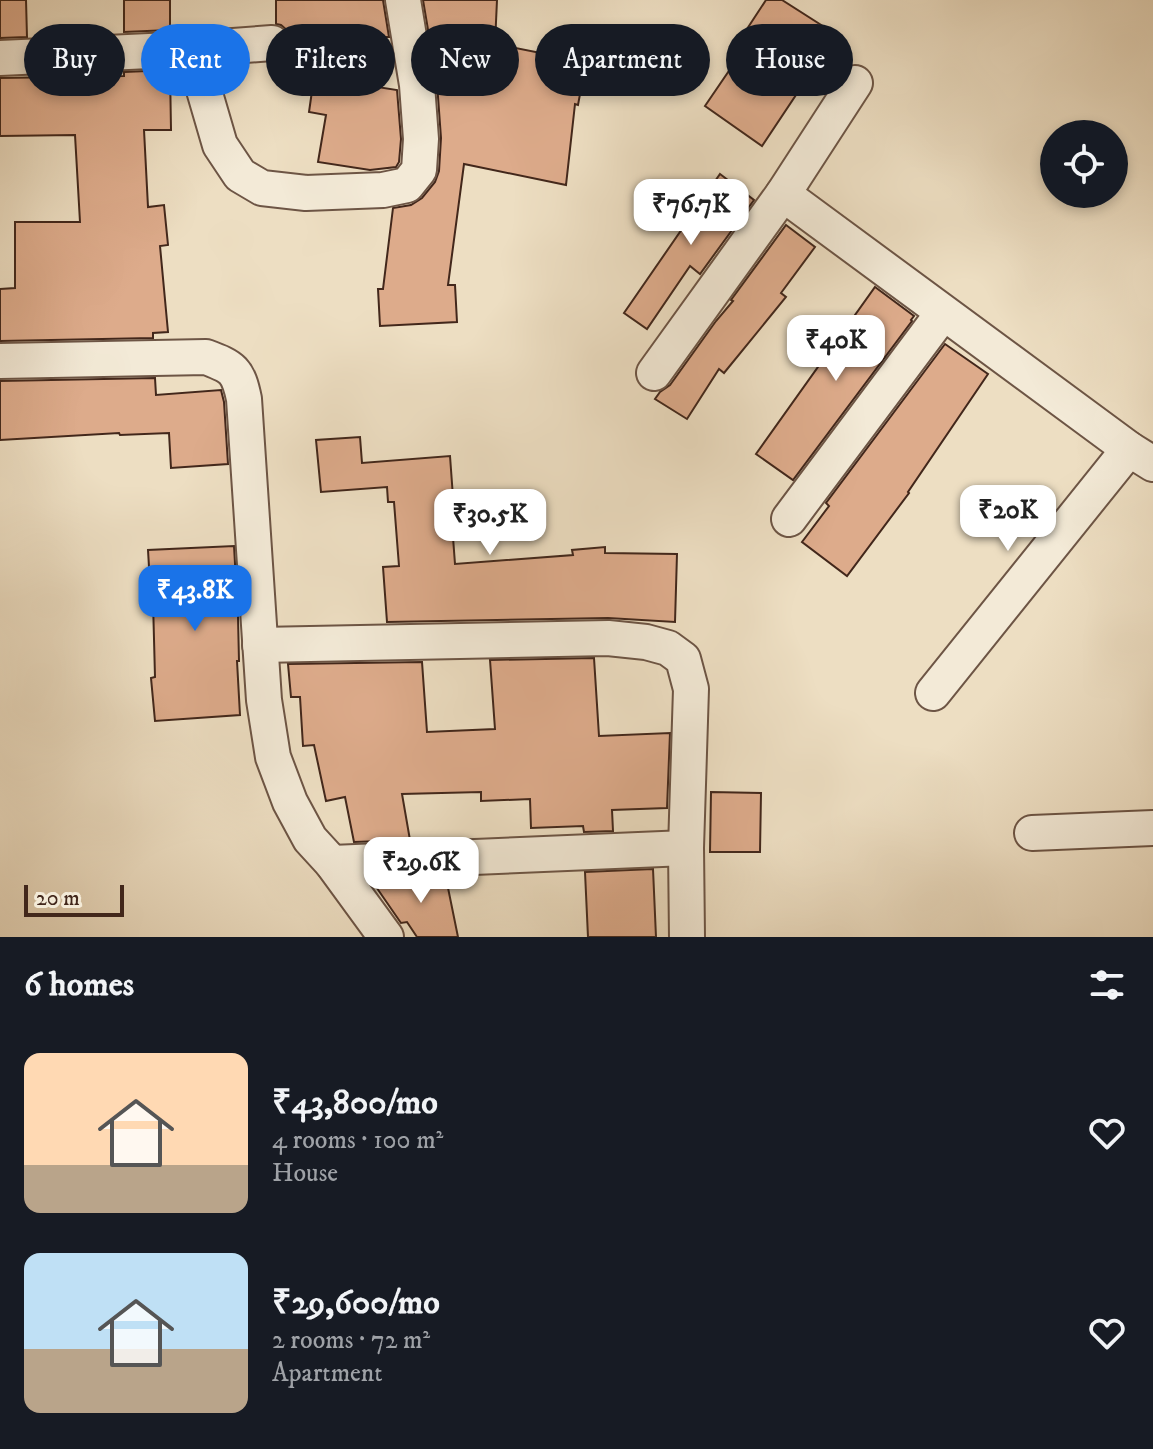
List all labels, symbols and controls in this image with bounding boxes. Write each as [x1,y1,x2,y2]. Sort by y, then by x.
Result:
chip: Buy [24,24,125,96]
chip: Rent [141,24,250,96]
chip: Filters [266,24,395,96]
chip: New [411,24,519,96]
chip: Apartment [535,24,710,96]
chip: House [726,24,853,96]
map controls [1040,120,1128,208]
button: locate [1040,120,1128,208]
pin: ₹76.7K [626,179,756,247]
text: ₹76.7K [652,188,730,221]
pin: ₹40K [789,315,883,383]
text: ₹40K [805,324,867,357]
pin: ₹20K [961,485,1055,553]
pin: ₹30.5K [425,489,555,557]
text: ₹20K [978,494,1038,527]
text: ₹30.5K [452,498,528,531]
pin: ₹43.8K [130,565,260,633]
text: ₹43.8K [157,574,233,607]
pin: ₹29.6K [356,837,486,905]
text: ₹29.6K [382,846,460,879]
scale bar [24,881,124,917]
text: 20 m [36,885,80,912]
icon: filters [1085,963,1129,1007]
text: 6 homes [24,964,134,1006]
text: ₹43,800/mo [272,1082,438,1124]
icon: home [88,1085,184,1181]
icon: heart [1085,1111,1129,1155]
text: 4 rooms · 100 m² [272,1124,443,1157]
text: House [272,1157,338,1190]
text: ₹29,600/mo [272,1282,440,1324]
icon: home [88,1285,184,1381]
icon: heart [1085,1311,1129,1355]
text: 2 rooms · 72 m² [272,1324,430,1357]
text: Apartment [272,1357,383,1390]

